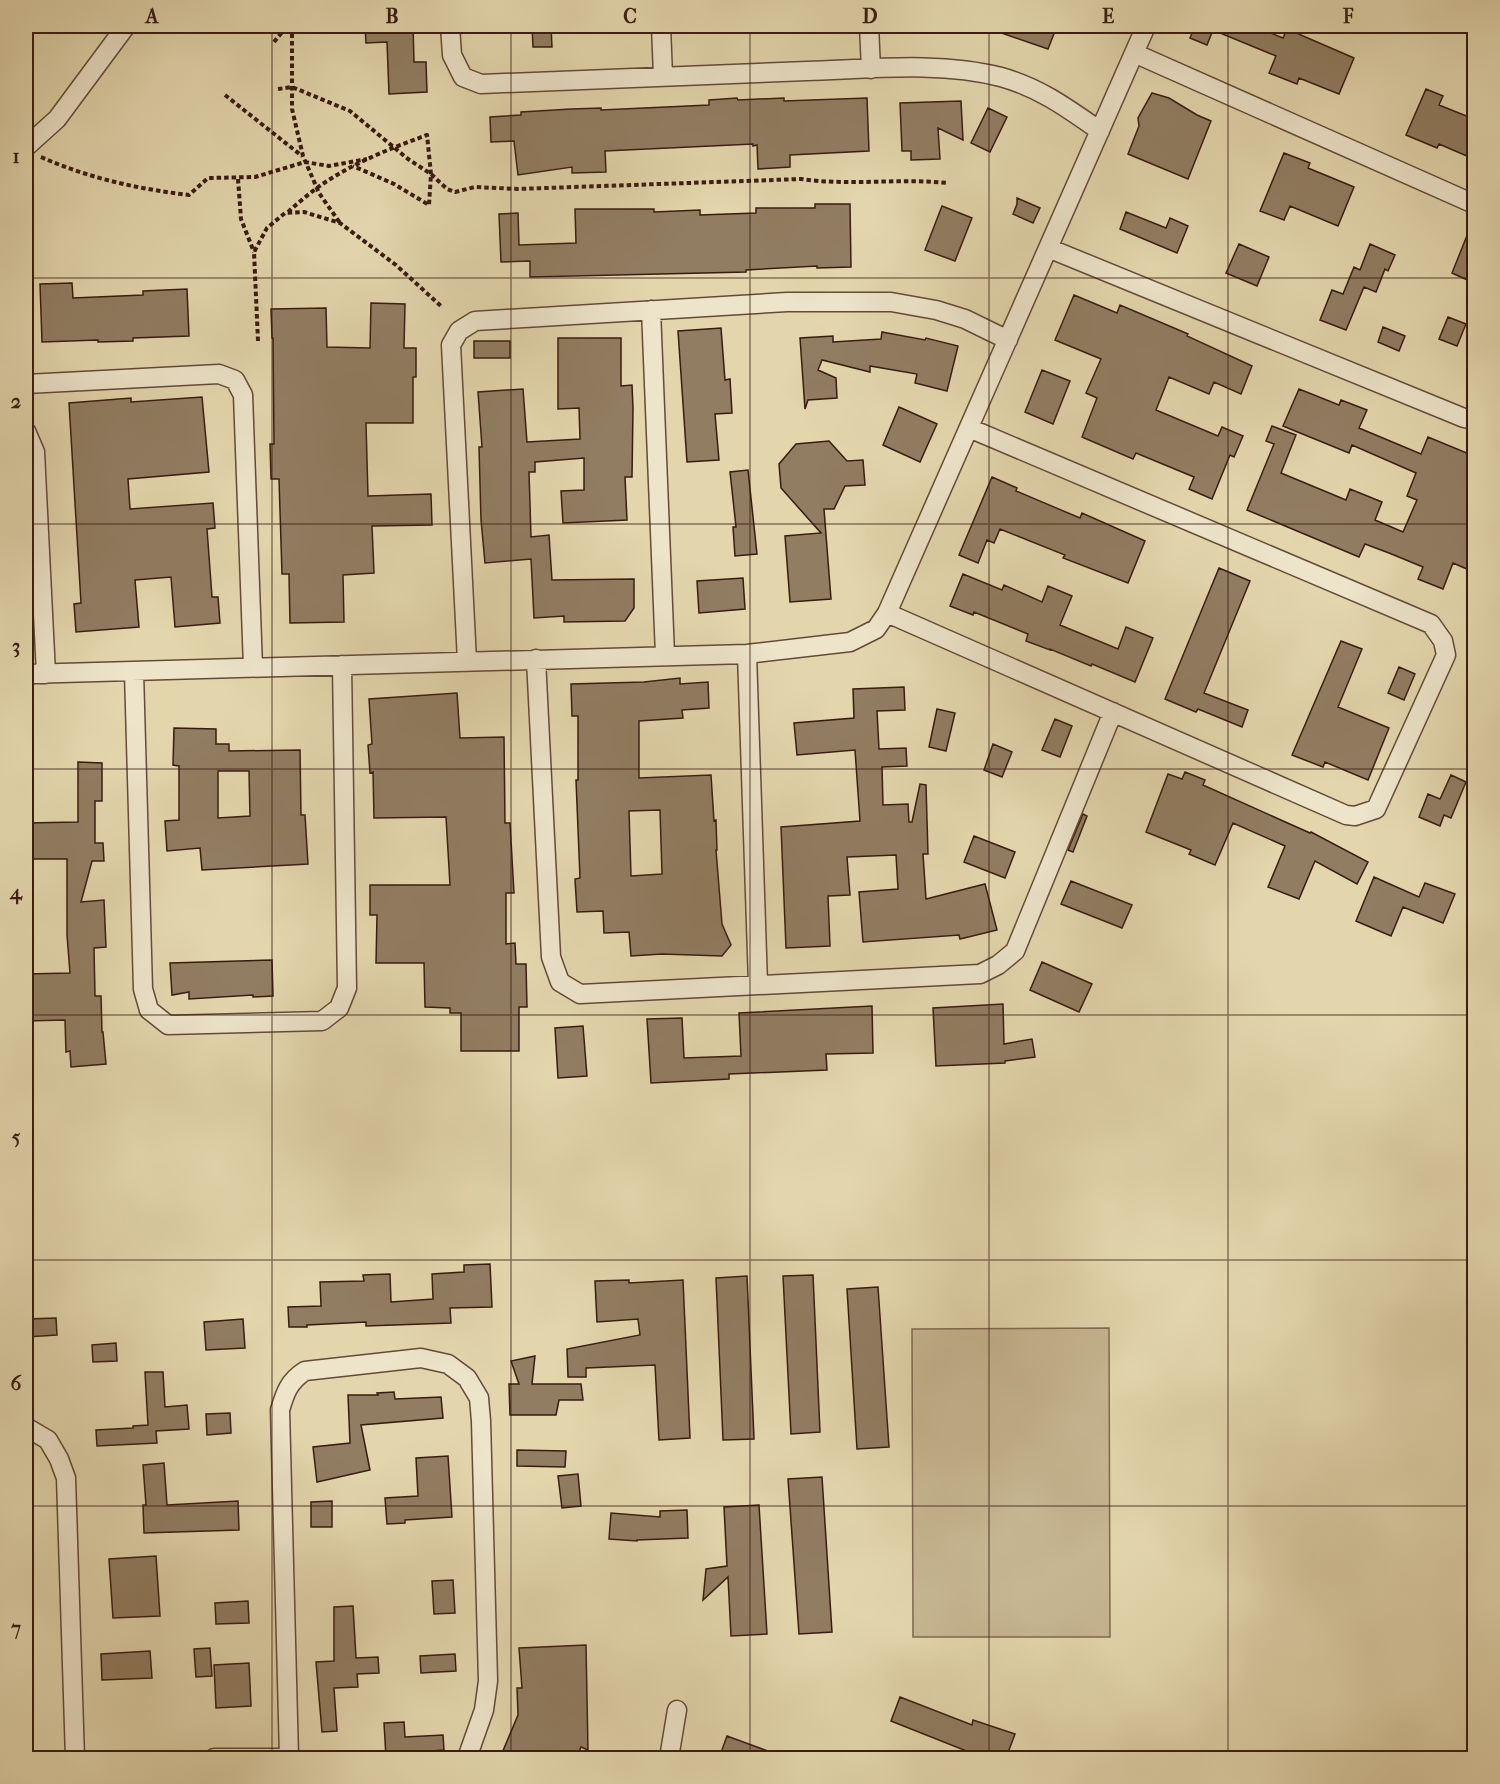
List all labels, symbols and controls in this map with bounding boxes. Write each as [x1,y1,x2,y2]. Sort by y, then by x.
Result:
text: A [144,5,160,28]
text: B [385,5,399,28]
text: C [623,5,637,28]
text: D [862,5,878,28]
text: E [1102,5,1114,28]
text: F [1342,5,1354,28]
text: 1 [12,145,20,168]
text: 2 [11,390,21,413]
text: 3 [12,635,20,658]
text: 4 [9,881,23,905]
text: 5 [12,1126,21,1149]
text: 6 [11,1372,23,1395]
text: 7 [10,1617,21,1640]

